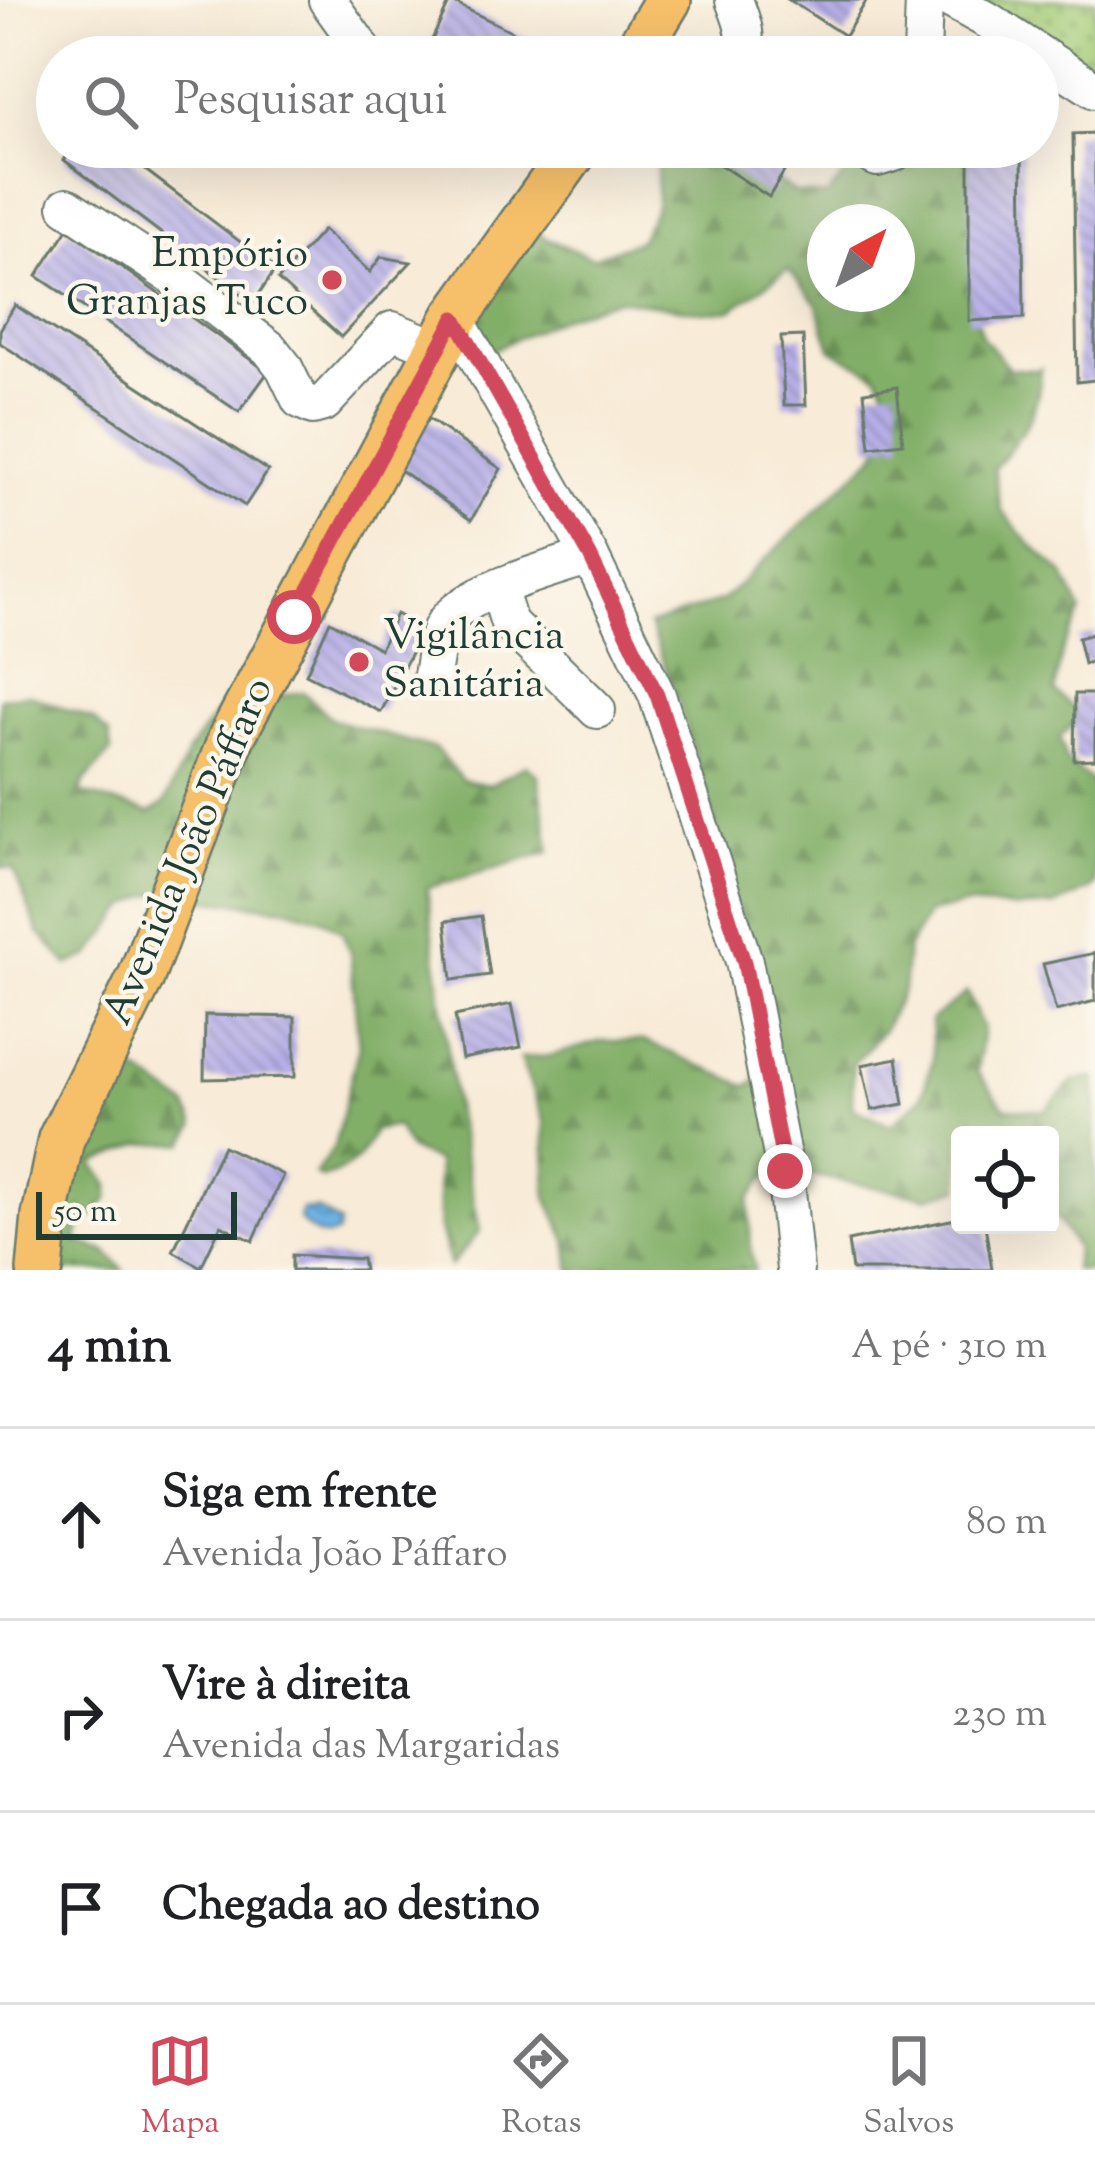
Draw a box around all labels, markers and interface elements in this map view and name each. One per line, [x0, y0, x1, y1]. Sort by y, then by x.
search box [36, 36, 1059, 168]
icon: search [78, 69, 144, 135]
text: Pesquisar aqui [174, 70, 447, 135]
north arrow [807, 204, 915, 312]
place label: Empório Granjas Tuco [66, 226, 308, 334]
marker: Empório Granjas Tuco [319, 267, 345, 293]
route start [267, 590, 321, 644]
place label: Vigilância Sanitária [383, 608, 564, 716]
marker: Vigilância Sanitária [346, 649, 372, 675]
street label: Avenida João Páffaro [90, 669, 290, 1035]
map controls [951, 1126, 1059, 1234]
button: locate [951, 1126, 1059, 1234]
route end [758, 1144, 812, 1198]
scale bar [36, 1186, 237, 1239]
text: 50 m [54, 1189, 117, 1237]
text: 4 min [48, 1312, 171, 1385]
text: A pé · 310 m [851, 1320, 1047, 1376]
text: Siga em frente [162, 1463, 437, 1528]
icon: ahead [48, 1491, 114, 1557]
text: 80 m [966, 1496, 1047, 1552]
text: Avenida João Páffaro [162, 1528, 507, 1584]
text: Vire à direita [162, 1655, 411, 1720]
icon: right [48, 1683, 114, 1749]
text: 230 m [952, 1688, 1047, 1744]
text: Avenida das Margaridas [162, 1720, 560, 1776]
icon: arrive [48, 1875, 114, 1941]
text: Chegada ao destino [162, 1875, 540, 1940]
tab: Mapa [141, 2028, 220, 2148]
tab: Rotas [501, 2028, 581, 2148]
tab: Salvos [863, 2028, 954, 2148]

